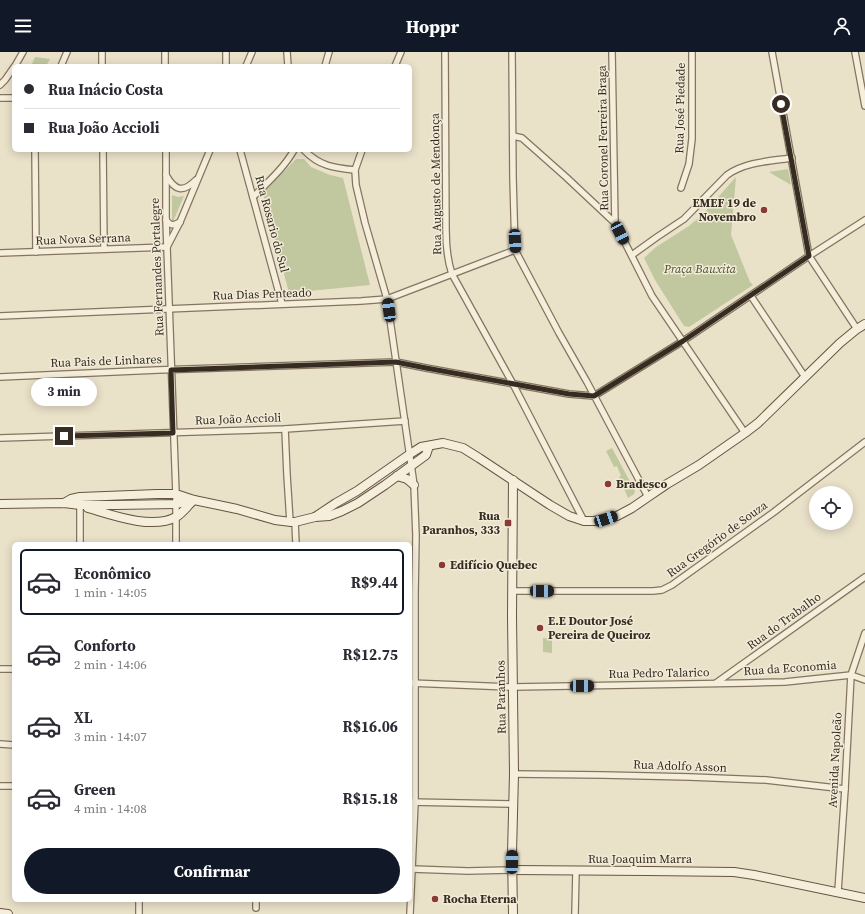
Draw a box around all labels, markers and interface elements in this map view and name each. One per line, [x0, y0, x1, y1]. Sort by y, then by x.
text: Hoppr [406, 14, 459, 39]
icon: menu [12, 15, 34, 37]
icon: person [831, 15, 853, 37]
street label: Rua José Piedade [671, 62, 689, 154]
street label: Rua Coronel Ferreira Braga [594, 64, 612, 211]
text: Rua Inácio Costa [48, 79, 163, 100]
route start [772, 95, 790, 113]
street label: Rua Augusto de Mendonça [427, 112, 445, 255]
text: Rua João Accioli [48, 117, 160, 138]
street label: Rua Rosario do Sul [251, 174, 293, 275]
place label: EMEF 19 de Novembro [692, 195, 756, 225]
street label: Rua Fernandes Portalegre [147, 198, 167, 336]
marker: EMEF 19 de Novembro [759, 205, 769, 215]
car [609, 220, 631, 246]
street label: Rua Nova Serrana [35, 229, 132, 249]
car [508, 229, 522, 253]
park label: Praça Bauxita [663, 261, 737, 277]
street label: Rua Dias Penteado [212, 284, 312, 304]
car [381, 297, 397, 323]
street label: Rua Pais de Linhares [50, 351, 162, 371]
callout: 3 min [31, 378, 97, 406]
text: 3 min [47, 383, 81, 400]
street label: Rua João Accioli [194, 409, 282, 429]
route end [55, 427, 73, 445]
place label: Bradesco [616, 476, 667, 492]
marker: Bradesco [603, 479, 613, 489]
map controls [809, 486, 853, 530]
button: locate [809, 486, 853, 530]
street label: Rua Gregório de Souza [664, 497, 771, 581]
place label: Rua Paranhos, 333 [422, 508, 501, 538]
car [593, 510, 619, 528]
marker: Rua Paranhos, 333 [503, 518, 513, 528]
place label: Edifício Quebec [450, 557, 537, 573]
marker: Edifício Quebec [437, 560, 447, 570]
text: Econômico [74, 563, 151, 584]
icon: car [26, 564, 62, 600]
text: R$9.44 [351, 572, 398, 593]
text: 1 min · 14:05 [74, 584, 147, 601]
car [530, 585, 554, 597]
street label: Rua do Trabalho [744, 588, 825, 653]
place label: E.E Doutor José Pereira de Queiroz [548, 613, 651, 643]
marker: E.E Doutor José Pereira de Queiroz [535, 623, 545, 633]
text: Conforto [74, 635, 136, 656]
icon: car [26, 636, 62, 672]
text: R$12.75 [343, 644, 398, 665]
text: 2 min · 14:06 [74, 656, 147, 673]
street label: Rua da Economia [743, 657, 838, 679]
street label: Rua Paranhos [492, 660, 510, 734]
street label: Rua Pedro Talarico [608, 664, 710, 682]
car [570, 680, 594, 692]
text: XL [74, 707, 93, 728]
icon: car [26, 708, 62, 744]
street label: Avenida Napoleão [825, 711, 846, 808]
text: R$16.06 [343, 716, 398, 737]
text: 3 min · 14:07 [74, 728, 147, 745]
street label: Rua Adolfo Asson [633, 756, 727, 776]
text: Green [74, 779, 116, 800]
icon: car [26, 780, 62, 816]
text: R$15.18 [343, 788, 398, 809]
text: 4 min · 14:08 [74, 800, 147, 817]
button: Confirmar [24, 848, 400, 894]
car [506, 850, 518, 874]
street label: Rua Joaquim Marra [588, 851, 693, 867]
place label: Rocha Eterna [443, 891, 517, 907]
marker: Rocha Eterna [430, 894, 440, 904]

